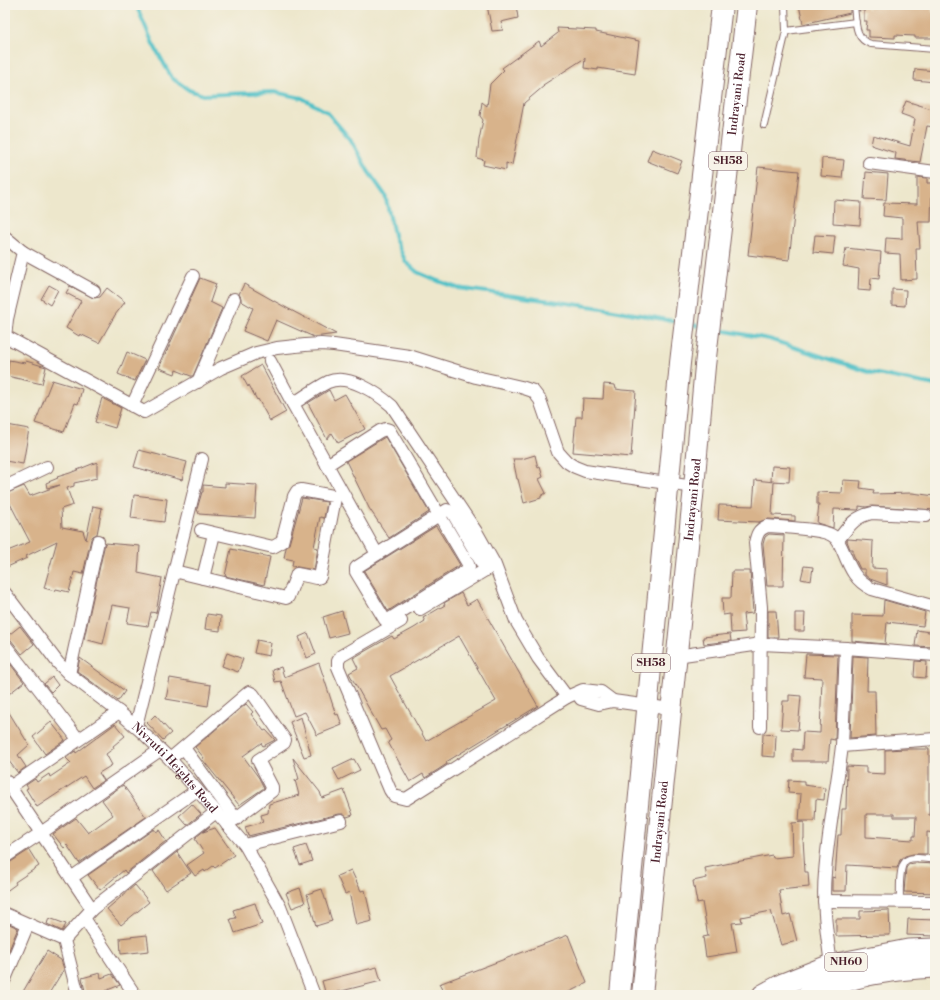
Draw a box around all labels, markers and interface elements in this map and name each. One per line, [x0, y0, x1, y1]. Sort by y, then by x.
street label: Indrayani Road [724, 52, 749, 136]
road number: SH58 [709, 152, 747, 170]
street label: Indrayani Road [681, 457, 704, 542]
road number: SH58 [632, 654, 670, 672]
street label: Nivrutti Heights Road [129, 719, 221, 816]
street label: Indrayani Road [648, 780, 671, 864]
road number: NH60 [825, 953, 867, 971]

